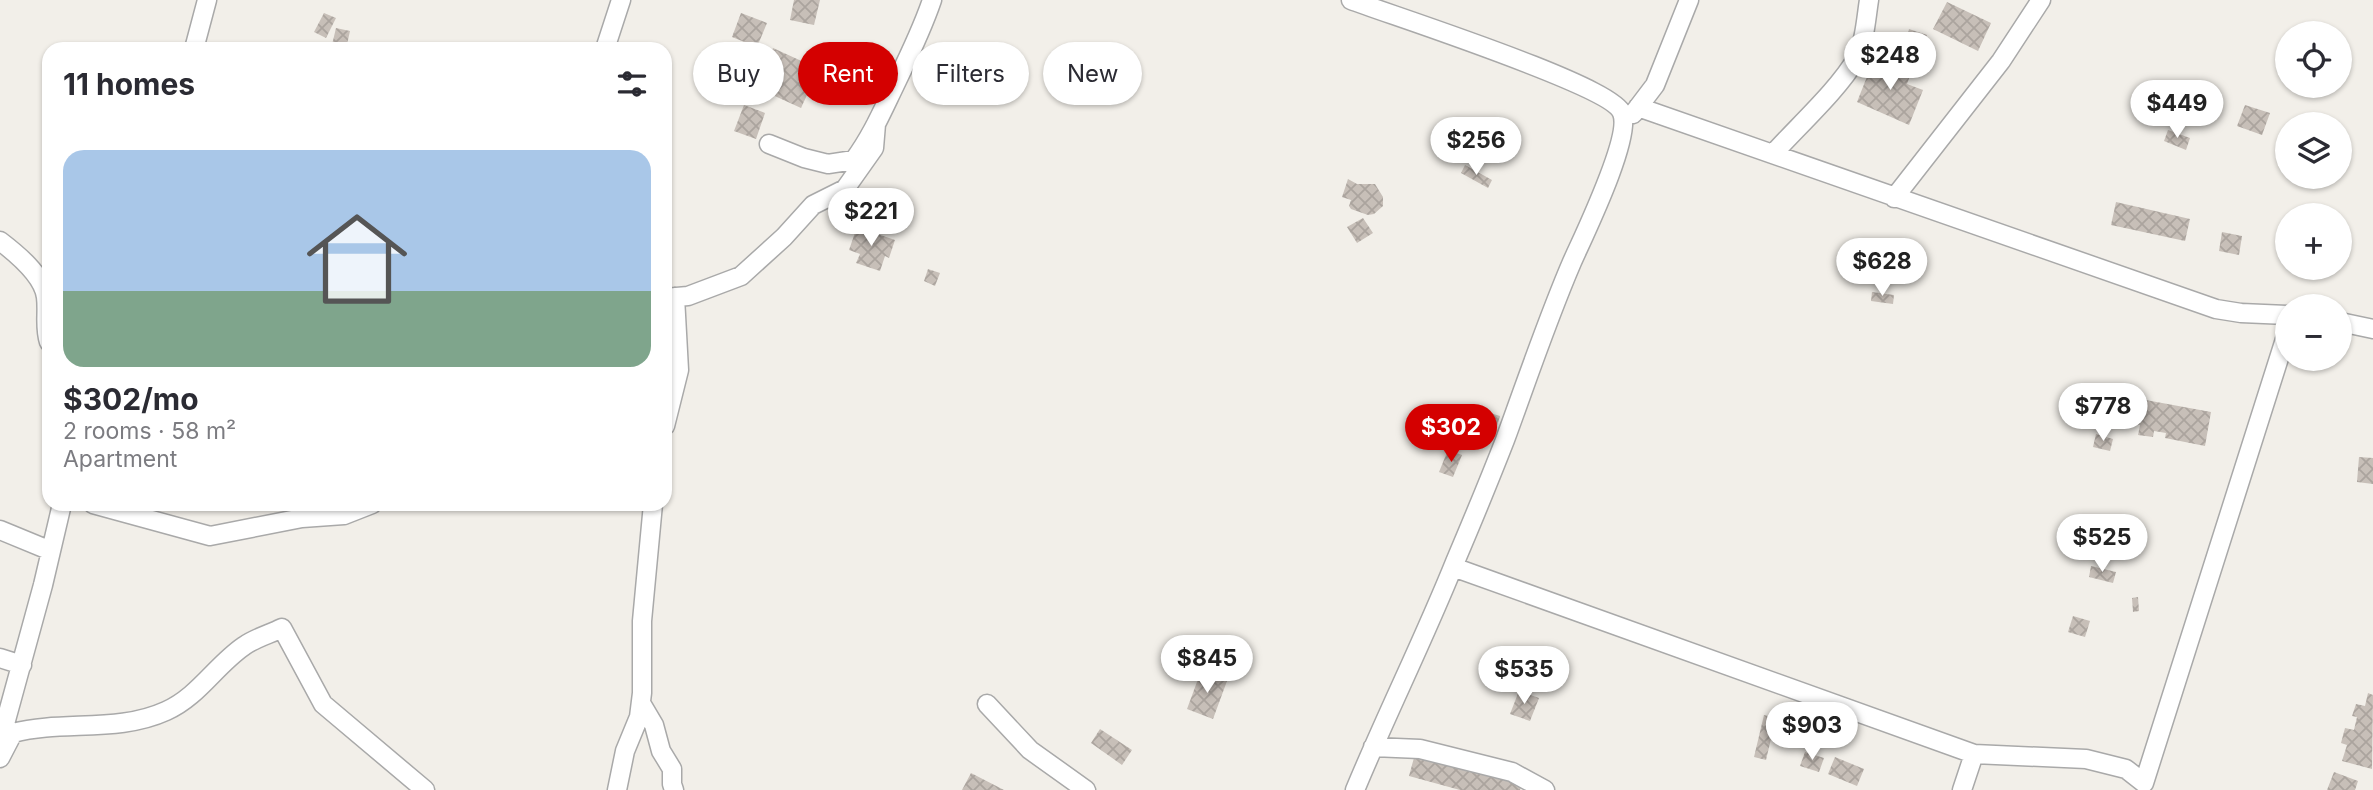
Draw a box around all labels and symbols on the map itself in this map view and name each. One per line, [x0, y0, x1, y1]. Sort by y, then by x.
pin: $248 [1849, 32, 1931, 92]
pin: $449 [2136, 80, 2218, 140]
pin: $256 [1435, 118, 1517, 177]
pin: $221 [830, 188, 912, 248]
pin: $628 [1841, 238, 1923, 298]
pin: $778 [2062, 384, 2144, 443]
pin: $302 [1410, 405, 1492, 464]
pin: $525 [2061, 514, 2143, 574]
pin: $845 [1166, 636, 1248, 695]
pin: $535 [1483, 646, 1565, 706]
pin: $903 [1771, 702, 1853, 762]

